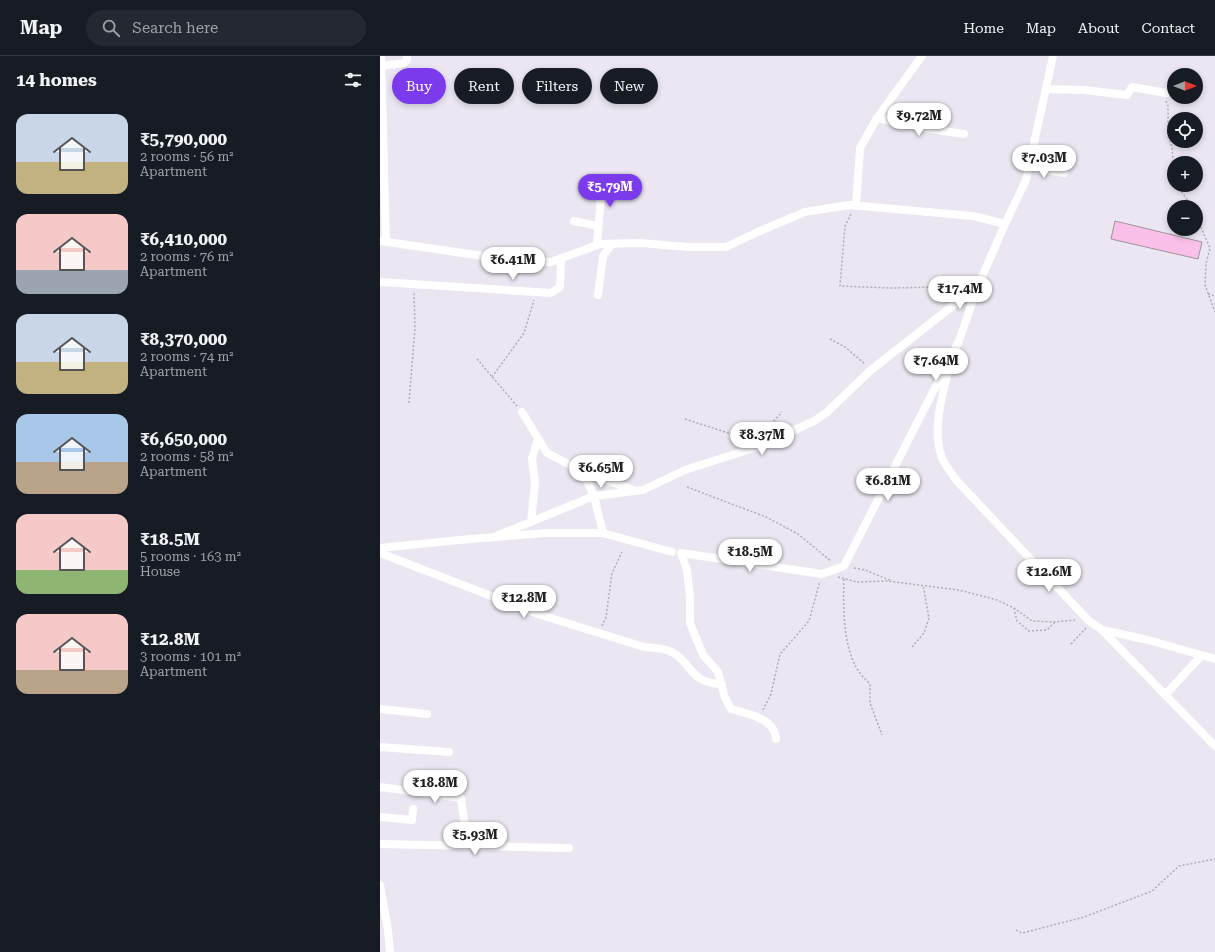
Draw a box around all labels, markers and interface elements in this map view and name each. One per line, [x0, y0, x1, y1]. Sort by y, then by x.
search box [86, 10, 366, 46]
text: Map [20, 16, 62, 39]
icon: search [100, 17, 122, 39]
text: Search here [132, 19, 218, 37]
text: Home [963, 20, 1004, 36]
text: Map [1026, 20, 1056, 36]
text: About [1078, 20, 1120, 36]
text: Contact [1142, 20, 1195, 36]
chip: Buy [392, 68, 446, 104]
chip: Rent [454, 68, 514, 104]
chip: Filters [522, 68, 592, 104]
chip: New [600, 68, 658, 104]
north arrow [1167, 68, 1203, 104]
map controls [1167, 68, 1203, 236]
icon: filters [342, 69, 364, 91]
text: 14 homes [16, 70, 97, 90]
pin: ₹9.72M [886, 103, 952, 137]
text: ₹9.72M [896, 108, 942, 123]
button: locate [1167, 112, 1203, 148]
text: ₹5,790,000 [140, 129, 227, 149]
icon: home [48, 130, 96, 178]
pin: ₹7.03M [1011, 145, 1077, 179]
text: 2 rooms · 56 m² [140, 149, 234, 164]
text: ₹7.03M [1021, 150, 1067, 165]
button: + [1167, 156, 1203, 192]
text: Apartment [140, 164, 207, 179]
pin: ₹5.79M [577, 174, 643, 208]
text: ₹5.79M [587, 179, 633, 194]
button: − [1167, 200, 1203, 236]
text: ₹6,410,000 [140, 229, 227, 249]
icon: home [48, 230, 96, 278]
pin: ₹6.41M [480, 247, 546, 281]
text: 2 rooms · 76 m² [140, 249, 234, 264]
text: ₹6.41M [490, 252, 536, 267]
text: Apartment [140, 264, 207, 279]
pin: ₹17.4M [927, 276, 993, 310]
text: ₹17.4M [937, 281, 983, 296]
text: ₹8,370,000 [140, 329, 227, 349]
icon: home [48, 330, 96, 378]
pin: ₹7.64M [903, 348, 969, 382]
text: 2 rooms · 74 m² [140, 349, 234, 364]
text: ₹7.64M [913, 353, 959, 368]
text: Apartment [140, 364, 207, 379]
pin: ₹8.37M [729, 422, 795, 456]
text: ₹8.37M [739, 427, 785, 442]
text: ₹6,650,000 [140, 429, 227, 449]
icon: home [48, 430, 96, 478]
text: 2 rooms · 58 m² [140, 449, 234, 464]
pin: ₹6.65M [568, 455, 634, 489]
text: ₹6.65M [578, 460, 624, 475]
text: Apartment [140, 464, 207, 479]
pin: ₹6.81M [855, 468, 921, 502]
text: ₹6.81M [865, 473, 911, 488]
text: ₹18.5M [140, 529, 200, 549]
icon: home [48, 530, 96, 578]
pin: ₹18.5M [717, 539, 783, 573]
text: ₹18.5M [727, 544, 773, 559]
text: 5 rooms · 163 m² [140, 549, 241, 564]
pin: ₹12.6M [1016, 559, 1082, 593]
text: House [140, 564, 180, 579]
text: ₹12.6M [1026, 564, 1072, 579]
pin: ₹12.8M [491, 585, 557, 619]
text: ₹12.8M [501, 590, 547, 605]
text: ₹12.8M [140, 629, 200, 649]
icon: home [48, 630, 96, 678]
text: 3 rooms · 101 m² [140, 649, 241, 664]
text: Apartment [140, 664, 207, 679]
pin: ₹18.8M [402, 770, 468, 804]
text: ₹18.8M [412, 775, 458, 790]
pin: ₹5.93M [442, 822, 508, 856]
text: ₹5.93M [452, 827, 498, 842]

